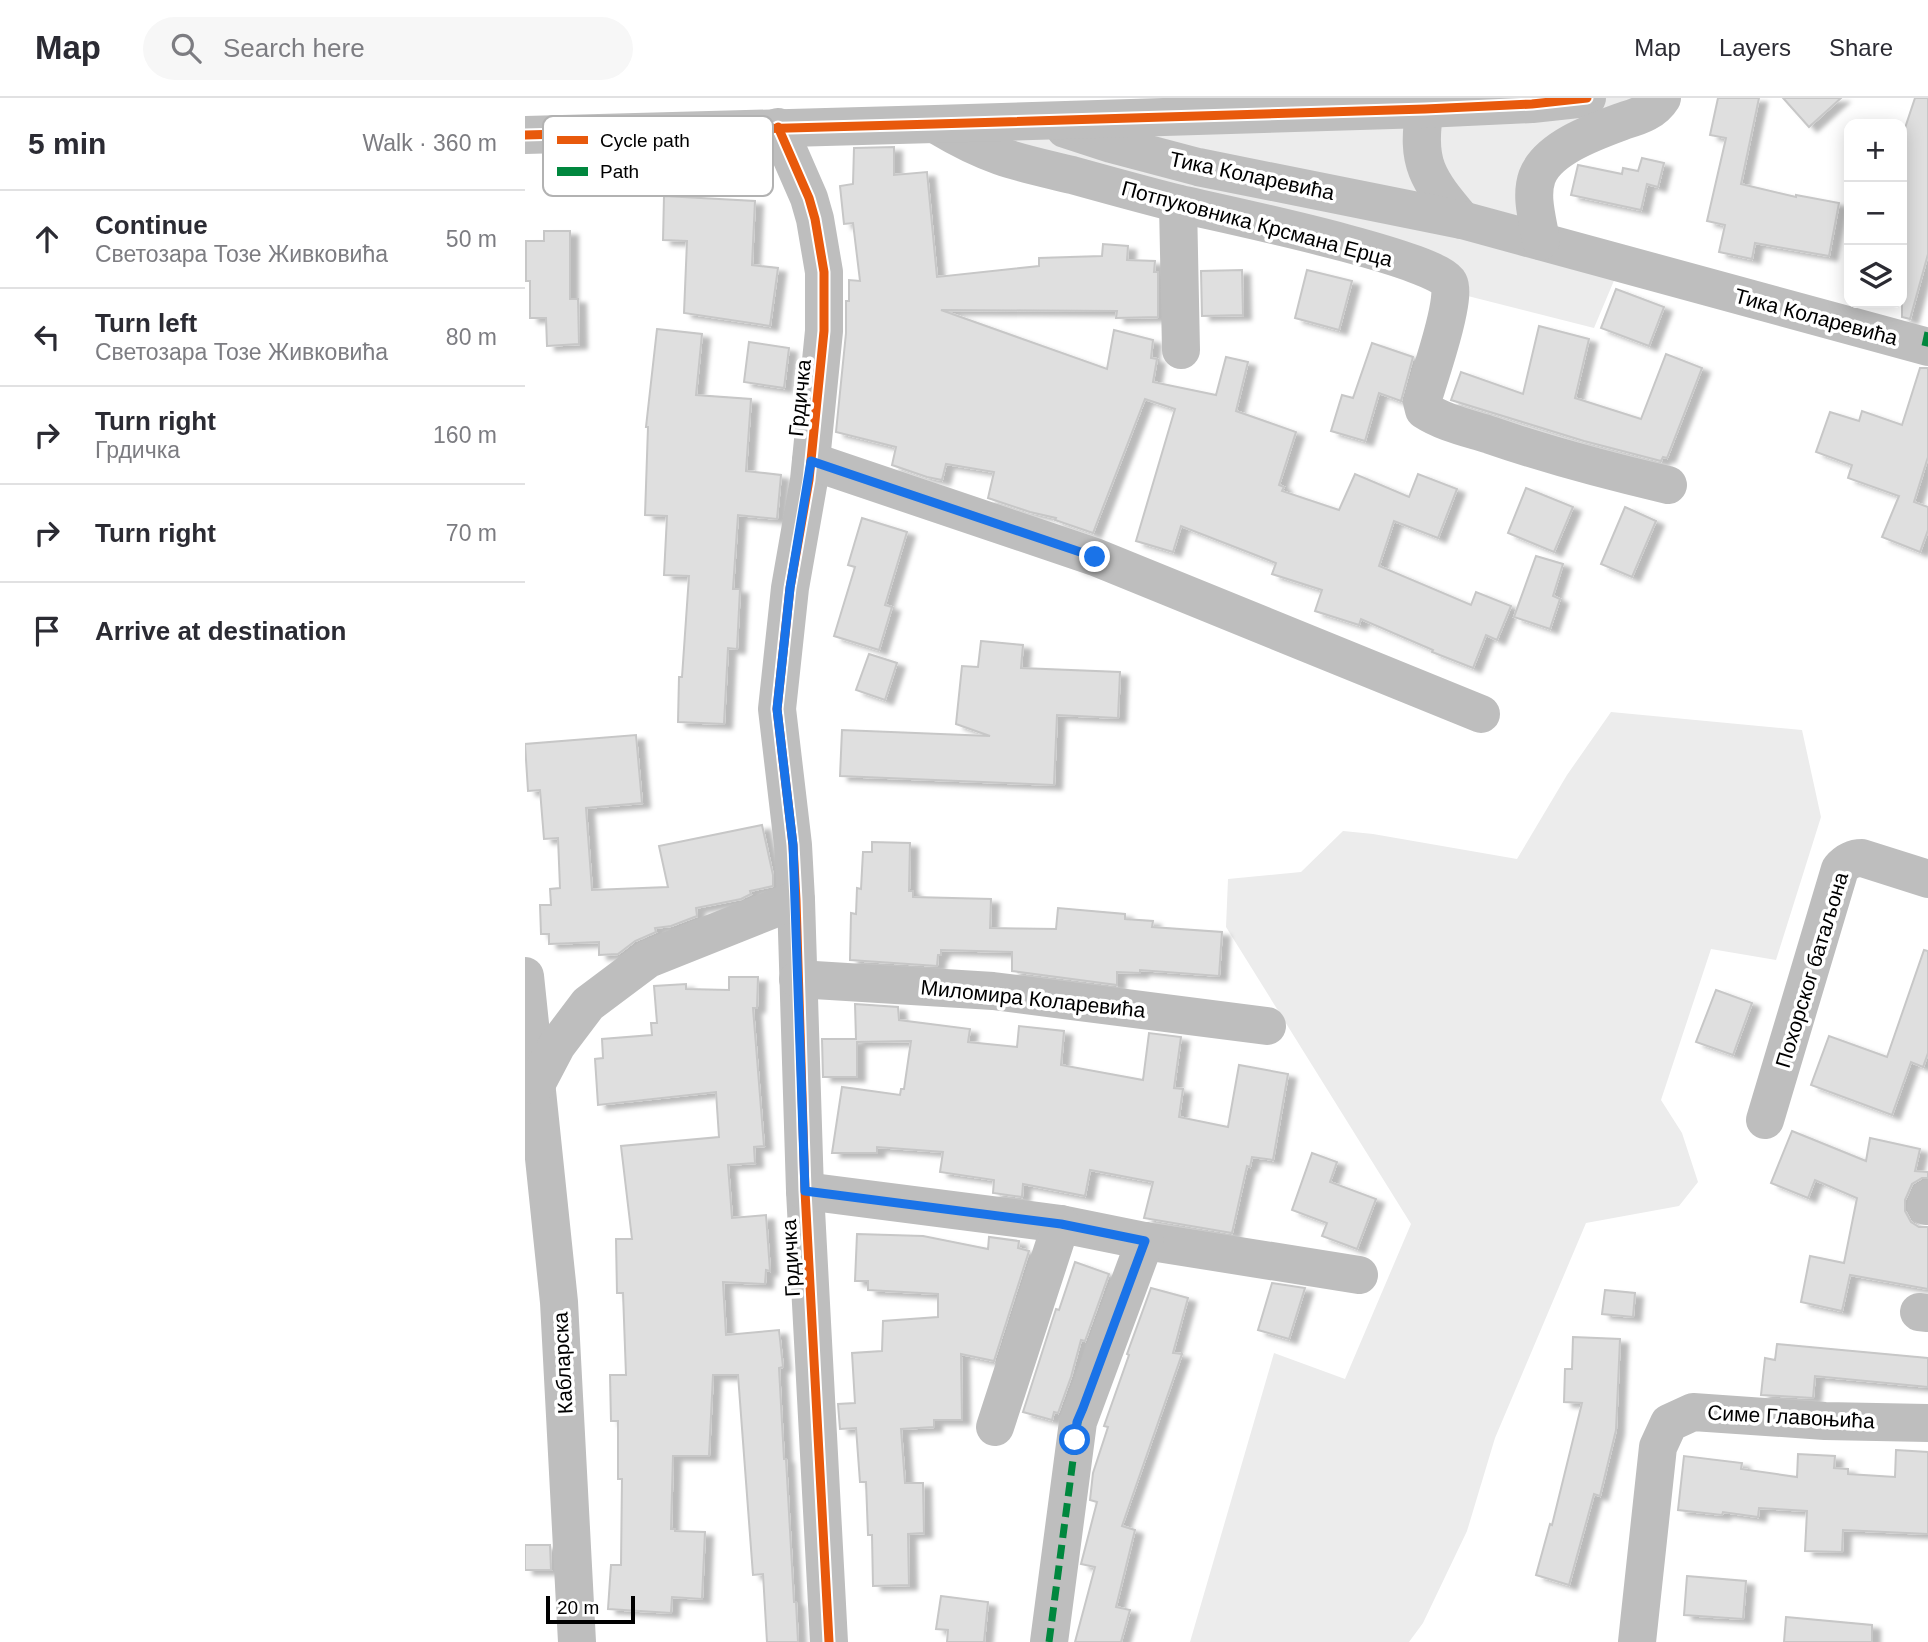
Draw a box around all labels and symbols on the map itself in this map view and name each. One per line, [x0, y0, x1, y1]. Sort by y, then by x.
legend [543, 116, 773, 196]
text: Cycle path [600, 130, 690, 151]
street label: Тика Коларевића [1168, 147, 1337, 204]
text: Path [600, 161, 639, 182]
street label: Потпуковника Крсмана Ерца [1119, 176, 1395, 271]
street label: Тика Коларевића [1732, 284, 1900, 349]
street label: Грдичка [784, 358, 815, 438]
route end [1079, 541, 1110, 572]
street label: Похорског батаљона [1771, 869, 1852, 1070]
street label: Миломира Коларевића [920, 975, 1147, 1022]
street label: Грдичка [777, 1218, 804, 1297]
street label: Кабларска [548, 1311, 577, 1415]
street label: Симе Главоњића [1707, 1401, 1876, 1432]
route start [1059, 1424, 1090, 1455]
scale bar [546, 1593, 635, 1625]

